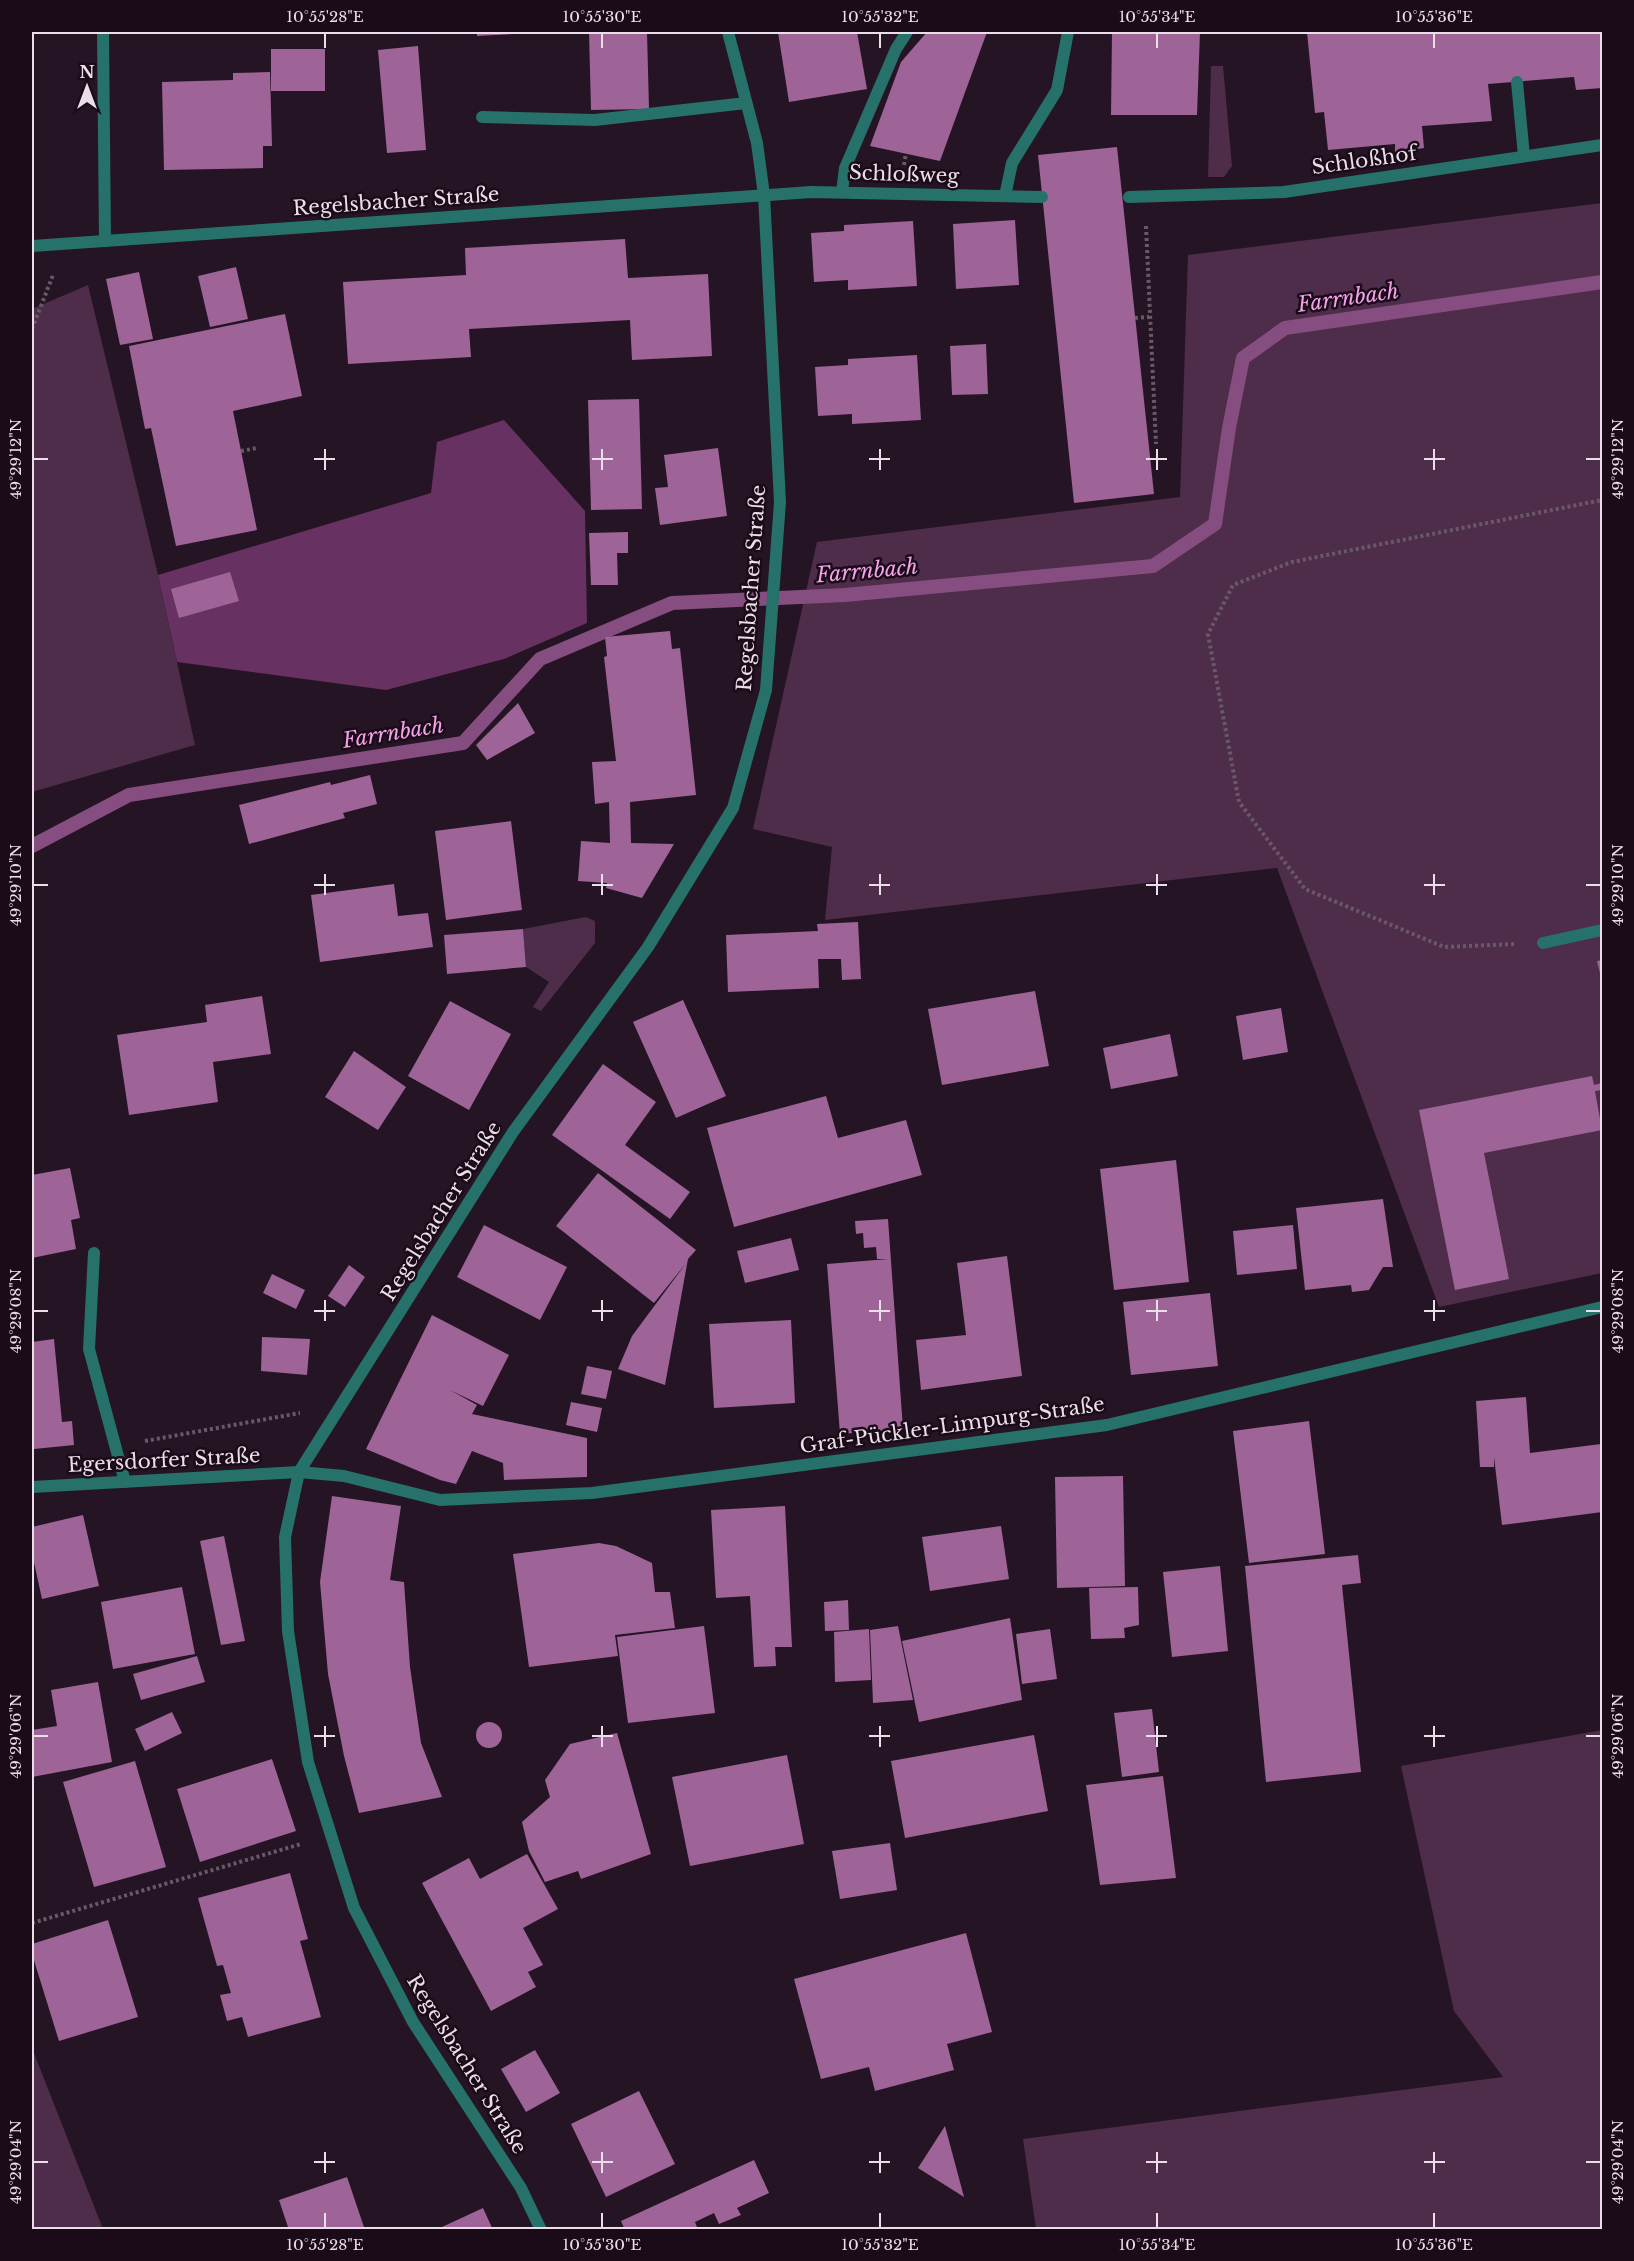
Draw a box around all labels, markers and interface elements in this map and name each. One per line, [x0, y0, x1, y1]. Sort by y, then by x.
text: 10°55'28"E [286, 7, 364, 26]
text: 10°55'30"E [563, 7, 642, 26]
text: 10°55'32"E [841, 7, 919, 26]
text: 10°55'34"E [1119, 7, 1195, 26]
text: 10°55'36"E [1395, 7, 1473, 26]
north arrow [57, 57, 117, 117]
text: N [79, 62, 95, 82]
street label: Schloßhof [1310, 140, 1421, 179]
street label: Schloßweg [848, 160, 961, 188]
street label: Regelsbacher Straße [292, 182, 500, 220]
water label: Farrnbach [1295, 278, 1400, 318]
text: 49°29'12"N [6, 419, 25, 499]
text: 49°29'12"N [1608, 419, 1627, 499]
street label: Regelsbacher Straße [732, 484, 770, 692]
water label: Farrnbach [814, 554, 919, 588]
water label: Farrnbach [340, 712, 445, 754]
text: 49°29'10"N [6, 844, 25, 926]
text: 49°29'10"N [1608, 844, 1627, 926]
street label: Regelsbacher Straße [376, 1117, 506, 1305]
text: 49°29'08"N [6, 1269, 25, 1353]
text: 49°29'08"N [1608, 1269, 1627, 1353]
street label: Graf-Pückler-Limpurg-Straße [798, 1392, 1106, 1458]
street label: Egersdorfer Straße [67, 1443, 261, 1477]
text: 49°29'06"N [6, 1693, 25, 1779]
text: 49°29'06"N [1608, 1693, 1627, 1779]
street label: Regelsbacher Straße [402, 1970, 532, 2158]
text: 49°29'04"N [6, 2120, 25, 2204]
text: 49°29'04"N [1608, 2120, 1627, 2204]
text: 10°55'28"E [286, 2235, 364, 2254]
text: 10°55'30"E [563, 2235, 642, 2254]
text: 10°55'32"E [841, 2235, 919, 2254]
text: 10°55'34"E [1119, 2235, 1195, 2254]
text: 10°55'36"E [1395, 2235, 1473, 2254]

